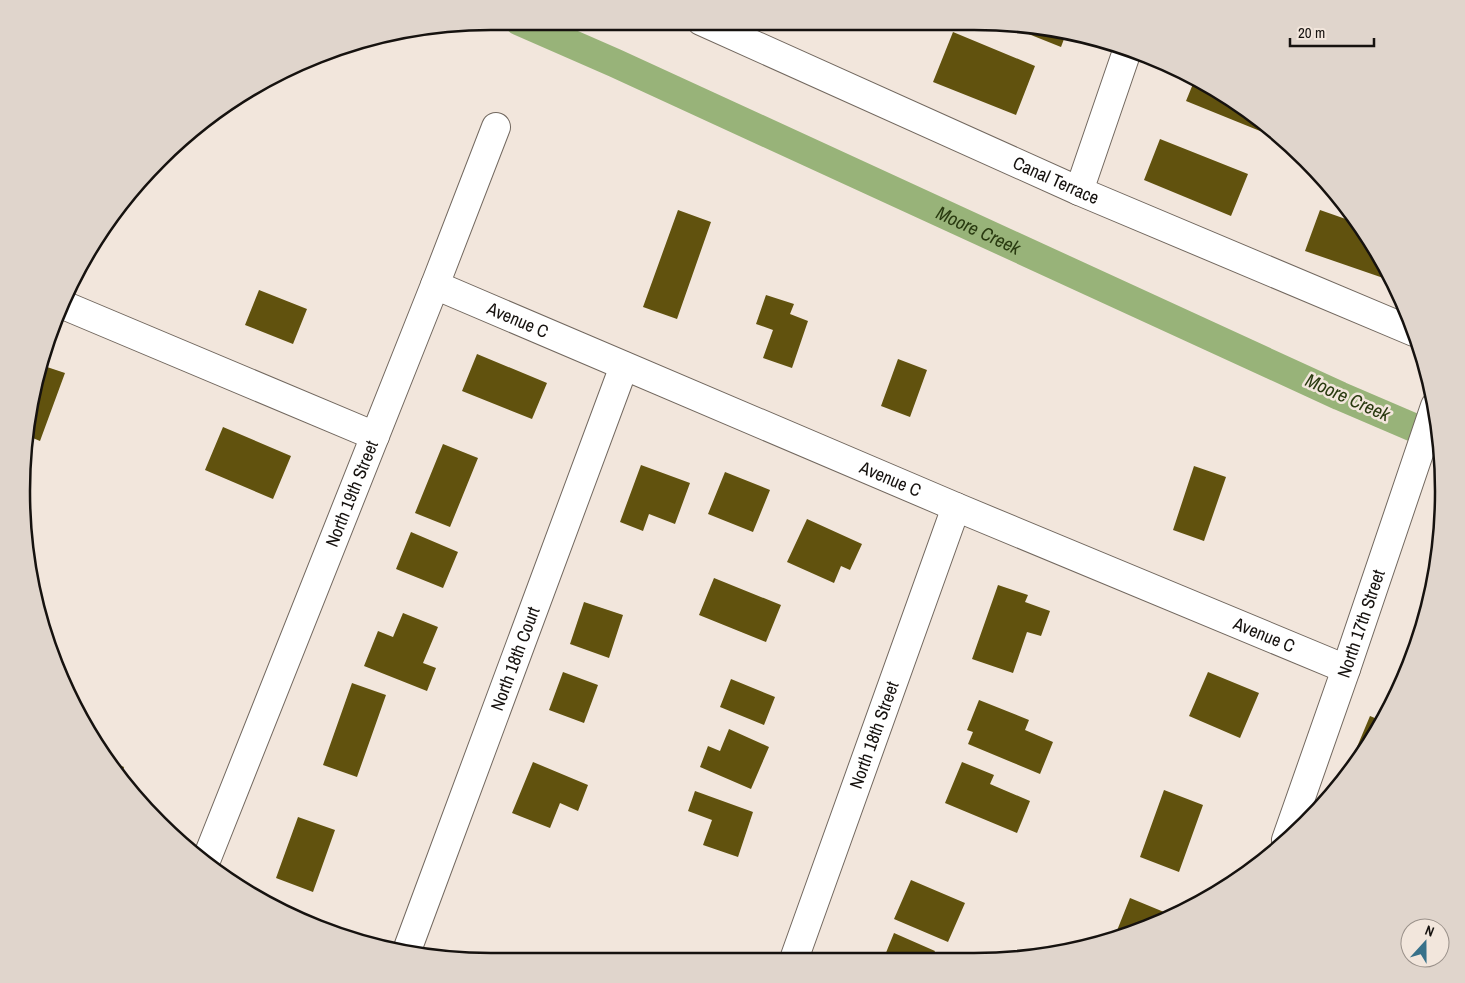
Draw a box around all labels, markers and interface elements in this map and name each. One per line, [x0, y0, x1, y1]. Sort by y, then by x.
scale bar [1290, 15, 1374, 47]
text: 20 m [1298, 22, 1325, 43]
street label: Canal Terrace [1009, 150, 1103, 210]
water label: Moore Creek [932, 199, 1026, 261]
street label: Avenue C [482, 295, 553, 344]
water label: Moore Creek [1302, 367, 1396, 428]
street label: North 19th Street [319, 437, 384, 550]
street label: Avenue C [855, 454, 925, 503]
street label: North 17th Street [1331, 566, 1391, 681]
street label: North 18th Court [484, 603, 546, 714]
street label: Avenue C [1229, 610, 1299, 658]
street label: North 18th Street [843, 678, 905, 792]
north arrow [1400, 918, 1450, 968]
text: N [1423, 921, 1437, 941]

